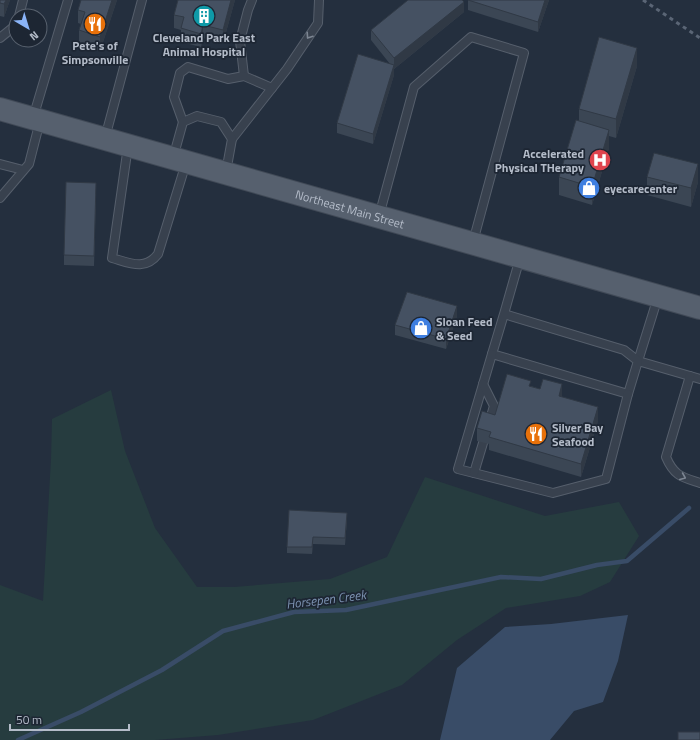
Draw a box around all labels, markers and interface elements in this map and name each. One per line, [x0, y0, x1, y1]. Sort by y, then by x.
building icon: Cleveland Park East Animal Hospital [191, 3, 217, 29]
north arrow [8, 8, 48, 48]
restaurant icon: Pete's of Simpsonville [82, 11, 108, 37]
text: N [26, 27, 42, 45]
place label: Cleveland Park East Animal Hospital [153, 28, 256, 61]
one-way arrow [306, 32, 314, 39]
place label: Pete's of Simpsonville [62, 36, 128, 69]
place label: Accelerated Physical THerapy [495, 144, 584, 177]
hospital icon: Accelerated Physical THerapy [587, 147, 613, 173]
shop icon: eyecarecenter [576, 175, 602, 201]
place label: eyecarecenter [604, 179, 678, 198]
street label: Northeast Main Street [293, 184, 408, 233]
place label: Sloan Feed & Seed [436, 312, 493, 345]
shop icon: Sloan Feed & Seed [408, 315, 434, 341]
place label: Silver Bay Seafood [552, 418, 603, 451]
restaurant icon: Silver Bay Seafood [523, 421, 549, 447]
one-way arrow [678, 472, 686, 480]
water label: Horsepen Creek [285, 584, 369, 614]
scale bar [10, 706, 129, 732]
text: 50 m [16, 710, 42, 729]

